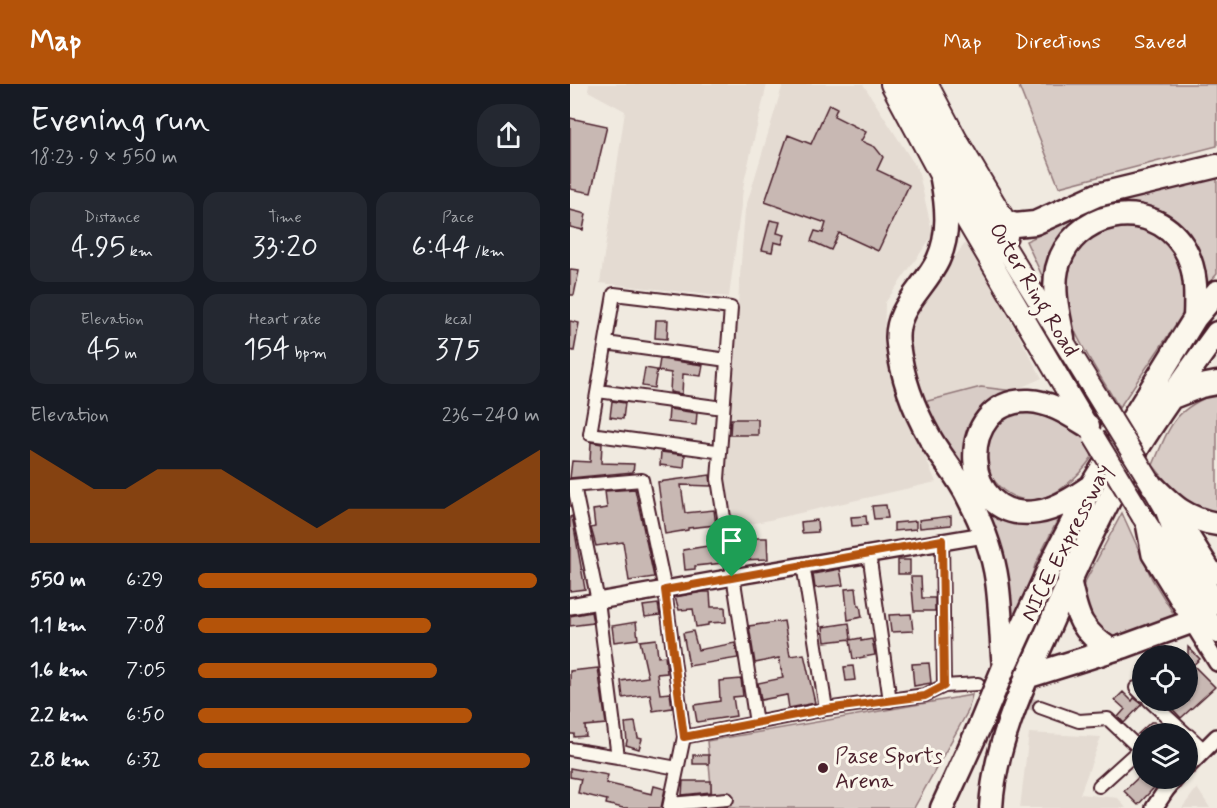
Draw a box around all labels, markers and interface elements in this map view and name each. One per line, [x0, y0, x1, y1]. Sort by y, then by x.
text: Map [30, 24, 81, 61]
text: Map [943, 28, 982, 56]
text: Directions [1015, 28, 1101, 56]
text: Saved [1134, 28, 1187, 56]
text: Evening run [30, 99, 210, 143]
button: share [477, 104, 540, 167]
text: 18:23 · 9 × 550 m [30, 144, 178, 171]
text: Distance [84, 207, 140, 228]
text: Time [268, 207, 302, 228]
text: Pace [442, 207, 474, 228]
street label: Outer Ring Road [980, 218, 1084, 364]
text: 4.95 [71, 228, 125, 267]
text: 33:20 [252, 228, 318, 267]
text: 6:44 [411, 228, 470, 267]
text: km [125, 241, 153, 262]
text: /km [470, 241, 505, 262]
text: Elevation [81, 309, 144, 330]
text: Heart rate [249, 309, 321, 330]
text: kcal [445, 309, 471, 330]
text: 45 [87, 330, 120, 369]
text: 154 [243, 330, 290, 369]
text: 375 [435, 330, 481, 369]
text: m [120, 343, 137, 364]
text: bpm [290, 343, 327, 364]
text: Elevation [30, 402, 109, 429]
text: 236–240 m [442, 402, 540, 429]
street label: NICE Expressway [1015, 459, 1119, 626]
pin [706, 515, 757, 577]
icon: arrive [715, 524, 748, 557]
text: 550 m [30, 567, 86, 594]
text: 6:29 [126, 567, 163, 594]
text: 1.1 km [30, 612, 87, 639]
text: 7:08 [126, 612, 166, 639]
map controls [1132, 645, 1198, 789]
button: locate [1132, 645, 1198, 711]
text: 1.6 km [30, 657, 88, 684]
text: 7:05 [126, 657, 165, 684]
text: 2.2 km [30, 702, 88, 729]
text: 6:50 [126, 702, 165, 729]
button: layers [1132, 723, 1198, 789]
place label: Pase Sports Arena [835, 743, 943, 796]
text: 2.8 km [30, 747, 90, 774]
text: 6:32 [126, 747, 161, 774]
marker: Pase Sports Arena [816, 761, 830, 775]

